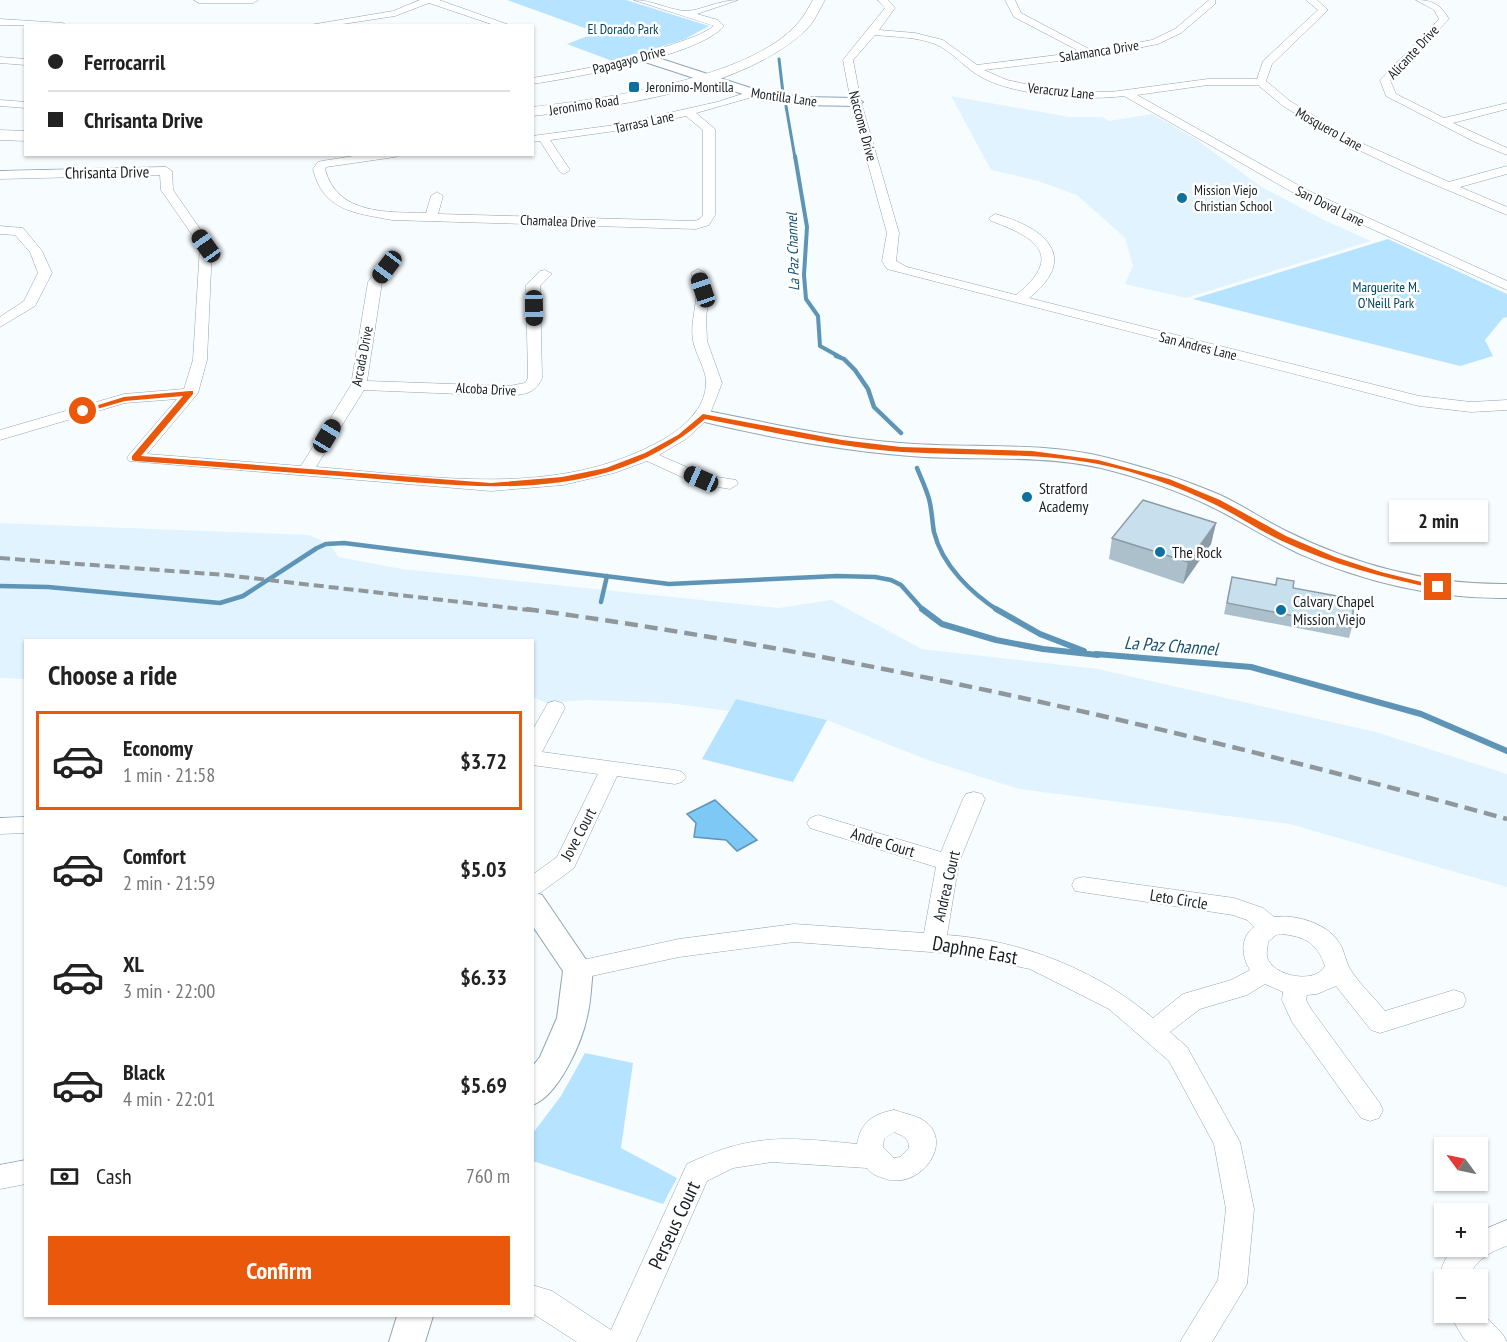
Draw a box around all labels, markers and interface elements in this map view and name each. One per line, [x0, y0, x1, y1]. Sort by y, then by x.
park label: El Dorado Park [588, 20, 659, 38]
street label: Alicante Drive [1383, 21, 1443, 83]
street label: Salamanca Drive [1058, 36, 1140, 66]
street label: Papagayo Drive [591, 42, 668, 78]
text: Ferrocarril [84, 48, 165, 76]
place label: Jeronimo-Montilla [645, 78, 734, 96]
street label: Veracruz Lane [1026, 78, 1095, 103]
marker: Jeronimo-Montilla [627, 80, 641, 94]
street label: Montilla Lane [750, 83, 818, 111]
street label: Naccome Drive [845, 89, 881, 163]
street label: Jeronimo Road [547, 91, 620, 120]
street label: Mosquero Lane [1292, 103, 1366, 155]
text: Chrisanta Drive [84, 106, 203, 134]
street label: Tarrasa Lane [613, 107, 676, 137]
street label: Chrisanta Drive [65, 161, 149, 183]
place label: Mission Viejo Christian School [1194, 181, 1273, 215]
street label: San Doval Lane [1293, 182, 1368, 230]
marker: Mission Viejo Christian School [1175, 191, 1189, 205]
street label: Chamalea Drive [520, 211, 596, 231]
water label: La Paz Channel [782, 211, 803, 291]
car [188, 226, 224, 266]
car [369, 247, 405, 287]
car [689, 270, 717, 310]
park label: Marguerite M. O'Neill Park [1352, 278, 1420, 312]
car [525, 290, 543, 326]
street label: Arcada Drive [347, 324, 377, 388]
street label: San Andres Lane [1157, 328, 1239, 364]
street label: Alcoba Drive [455, 378, 517, 400]
route start [69, 397, 96, 424]
car [310, 416, 344, 456]
car [681, 463, 721, 495]
place label: Stratford Academy [1039, 478, 1088, 516]
marker: Stratford Academy [1020, 490, 1034, 504]
callout: 2 min [1388, 500, 1488, 542]
text: 2 min [1418, 508, 1459, 534]
place label: The Rock [1172, 542, 1223, 562]
marker: The Rock [1153, 545, 1167, 559]
route end [1424, 573, 1451, 600]
place label: Calvary Chapel Mission Viejo [1293, 591, 1375, 629]
marker: Calvary Chapel Mission Viejo [1274, 603, 1288, 617]
water label: La Paz Channel [1123, 631, 1220, 660]
text: Choose a ride [48, 658, 177, 692]
icon: car [51, 734, 105, 788]
text: Economy [123, 734, 193, 762]
text: $3.72 [460, 747, 507, 775]
text: 1 min · 21:58 [123, 762, 215, 788]
street label: Jove Court [555, 804, 600, 865]
street label: Andre Court [849, 823, 918, 861]
icon: car [51, 842, 105, 896]
text: Comfort [123, 842, 186, 870]
street label: Andrea Court [928, 848, 964, 923]
text: $5.03 [460, 855, 507, 883]
text: 2 min · 21:59 [123, 870, 215, 896]
street label: Leto Circle [1149, 885, 1209, 913]
street label: Daphne East [930, 930, 1020, 970]
icon: car [51, 950, 105, 1004]
text: XL [123, 950, 144, 978]
text: $6.33 [460, 963, 507, 991]
text: 3 min · 22:00 [123, 978, 215, 1004]
icon: car [51, 1058, 105, 1112]
text: Black [123, 1058, 165, 1086]
text: $5.69 [460, 1071, 507, 1099]
text: 4 min · 22:01 [123, 1086, 215, 1112]
north arrow [1434, 1137, 1488, 1191]
map controls [1434, 1137, 1488, 1323]
icon: cash [48, 1160, 81, 1193]
text: Cash [96, 1162, 132, 1190]
text: 760 m [466, 1163, 510, 1189]
street label: Perseus Court [642, 1176, 706, 1273]
button: + [1434, 1203, 1488, 1257]
button: Confirm [48, 1236, 510, 1305]
button: − [1434, 1269, 1488, 1323]

